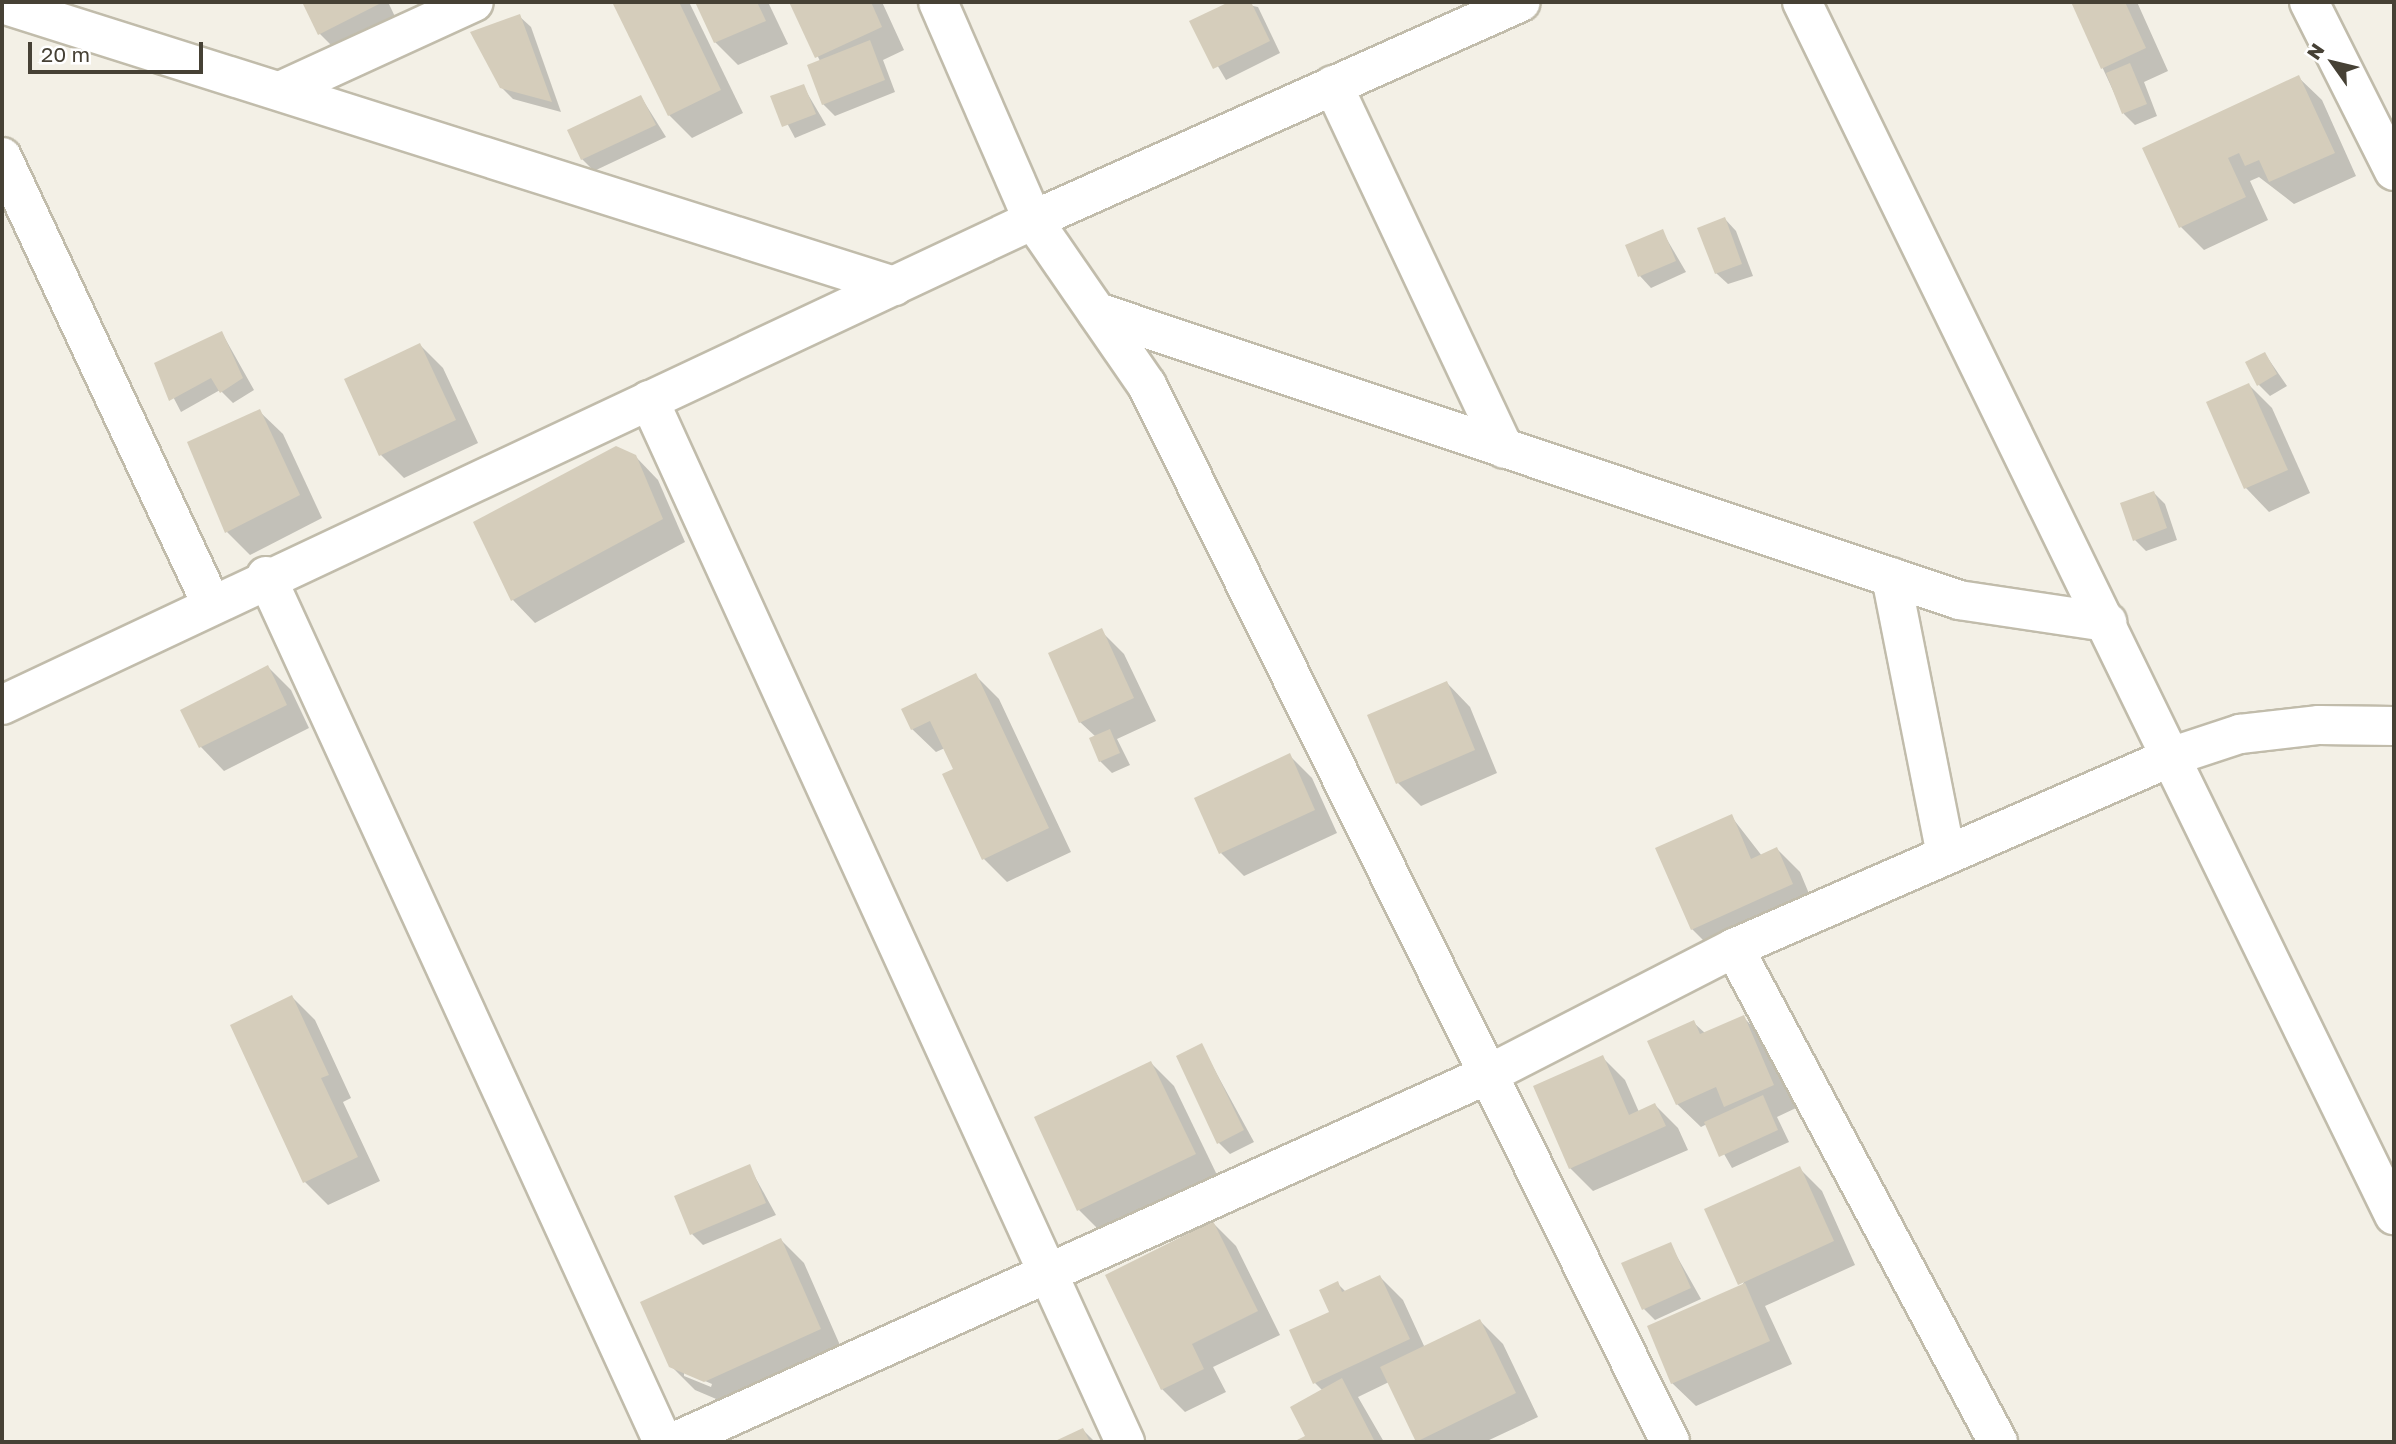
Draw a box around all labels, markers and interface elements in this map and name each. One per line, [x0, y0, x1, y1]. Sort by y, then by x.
scale bar [32, 28, 206, 72]
north arrow [2298, 28, 2368, 98]
text: N [2302, 39, 2329, 63]
text: 20 m [41, 41, 90, 67]

